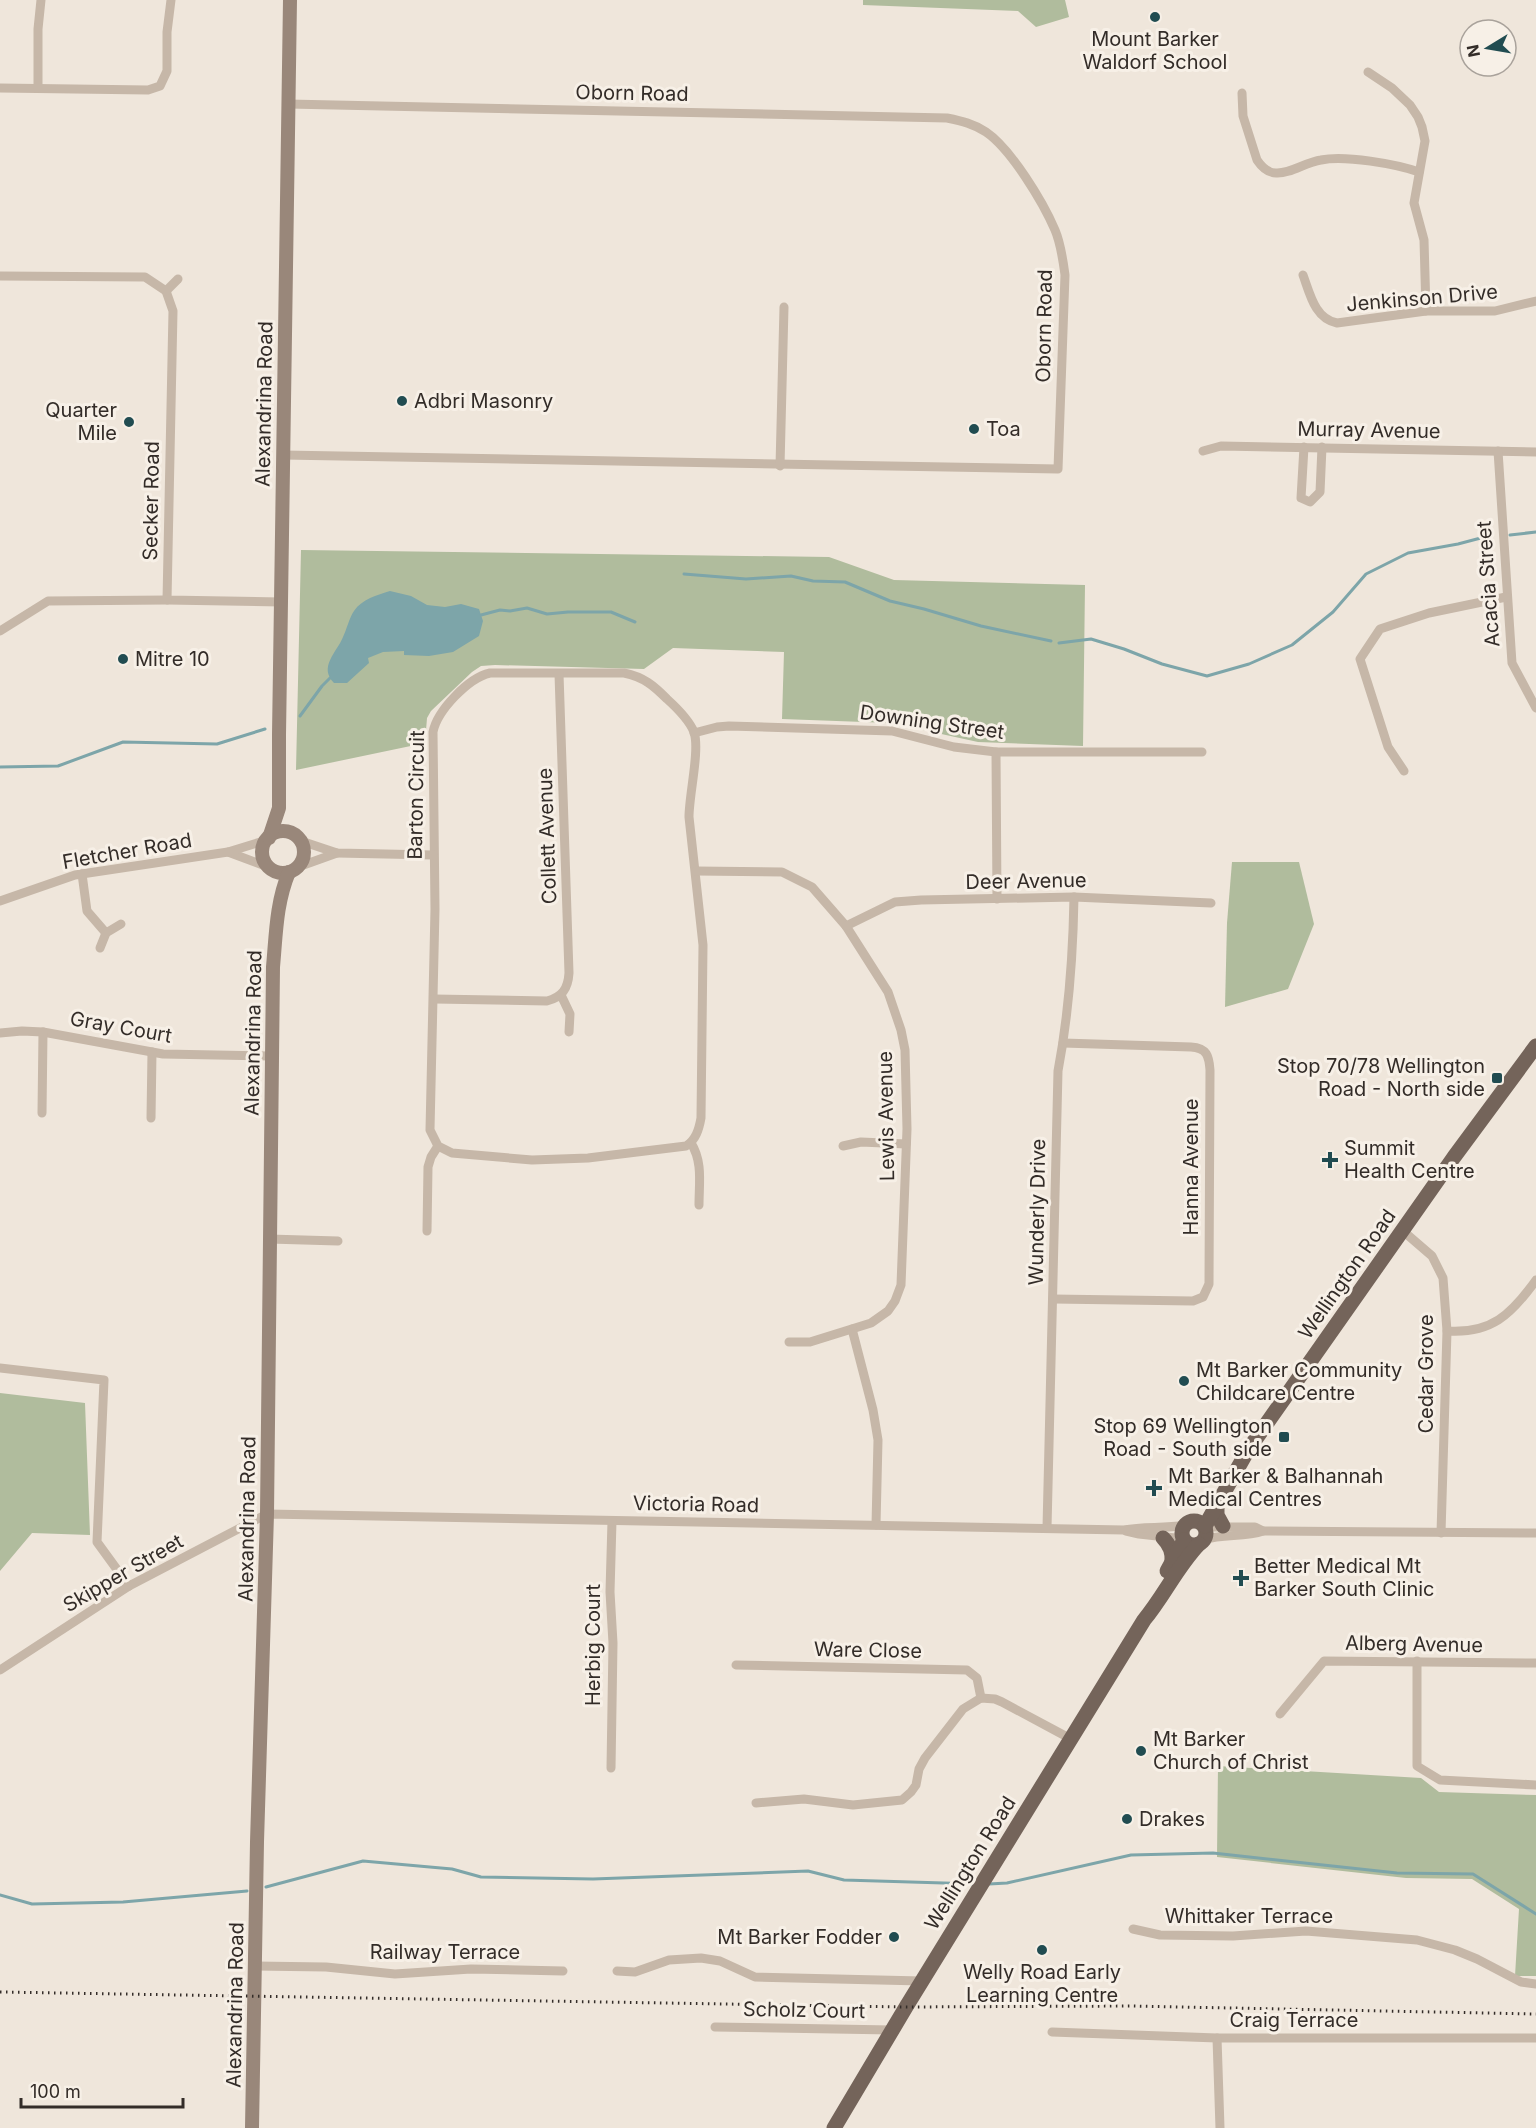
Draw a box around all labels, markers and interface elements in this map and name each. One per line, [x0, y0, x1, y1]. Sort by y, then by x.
marker: Mount Barker Waldorf School [1148, 10, 1162, 24]
north arrow [1458, 18, 1518, 78]
place label: Mount Barker Waldorf School [1083, 27, 1227, 74]
text: N [1462, 43, 1484, 59]
street label: Oborn Road [575, 80, 689, 106]
street label: Oborn Road [1031, 269, 1057, 383]
street label: Jenkinson Drive [1345, 279, 1499, 317]
street label: Alexandrina Road [251, 321, 277, 487]
place label: Adbri Masonry [414, 389, 553, 413]
marker: Adbri Masonry [395, 394, 409, 408]
place label: Quarter Mile [45, 398, 117, 445]
marker: Quarter Mile [122, 415, 136, 429]
place label: Toa [986, 417, 1021, 441]
street label: Murray Avenue [1297, 417, 1441, 443]
marker: Toa [967, 422, 981, 436]
street label: Secker Road [138, 441, 164, 561]
street label: Acacia Street [1472, 520, 1504, 648]
place label: Mitre 10 [135, 647, 210, 671]
marker: Mitre 10 [116, 652, 130, 666]
street label: Downing Street [858, 700, 1006, 744]
street label: Barton Circuit [403, 730, 429, 860]
street label: Collett Avenue [533, 767, 561, 905]
street label: Fletcher Road [60, 828, 194, 874]
street label: Deer Avenue [965, 868, 1087, 894]
street label: Alexandrina Road [240, 950, 266, 1116]
street label: Gray Court [68, 1006, 174, 1048]
street label: Lewis Avenue [873, 1051, 899, 1181]
place label: Stop 70/78 Wellington Road - North side [1277, 1054, 1485, 1101]
marker: Stop 70/78 Wellington Road - North side [1490, 1071, 1504, 1085]
street label: Hanna Avenue [1179, 1099, 1203, 1235]
place label: Summit Health Centre [1344, 1136, 1475, 1183]
street label: Wunderly Drive [1024, 1139, 1050, 1285]
marker: Summit Health Centre [1321, 1151, 1339, 1169]
street label: Wellington Road [1293, 1204, 1401, 1344]
street label: Cedar Grove [1414, 1314, 1438, 1434]
place label: Mt Barker Community Childcare Centre [1196, 1358, 1402, 1405]
marker: Mt Barker Community Childcare Centre [1177, 1374, 1191, 1388]
place label: Stop 69 Wellington Road - South side [1093, 1414, 1272, 1461]
marker: Stop 69 Wellington Road - South side [1277, 1430, 1291, 1444]
street label: Alexandrina Road [234, 1436, 260, 1602]
place label: Mt Barker & Balhannah Medical Centres [1168, 1464, 1383, 1511]
marker: Mt Barker & Balhannah Medical Centres [1145, 1479, 1163, 1497]
street label: Victoria Road [633, 1491, 759, 1517]
street label: Skipper Street [59, 1529, 188, 1617]
place label: Better Medical Mt Barker South Clinic [1254, 1554, 1435, 1601]
marker: Better Medical Mt Barker South Clinic [1232, 1569, 1250, 1587]
street label: Herbig Court [581, 1583, 605, 1706]
street label: Alberg Avenue [1345, 1631, 1483, 1657]
street label: Ware Close [814, 1637, 922, 1663]
place label: Mt Barker Church of Christ [1153, 1727, 1309, 1774]
marker: Mt Barker Church of Christ [1134, 1744, 1148, 1758]
street label: Wellington Road [919, 1792, 1021, 1934]
place label: Drakes [1139, 1807, 1205, 1831]
marker: Drakes [1120, 1812, 1134, 1826]
street label: Whittaker Terrace [1165, 1904, 1333, 1928]
street label: Alexandrina Road [222, 1922, 248, 2088]
place label: Mt Barker Fodder [717, 1925, 882, 1949]
marker: Mt Barker Fodder [887, 1930, 901, 1944]
street label: Railway Terrace [370, 1940, 520, 1964]
marker: Welly Road Early Learning Centre [1035, 1943, 1049, 1957]
place label: Welly Road Early Learning Centre [963, 1960, 1121, 2007]
street label: Scholz Court [743, 1997, 866, 2023]
street label: Craig Terrace [1230, 2008, 1358, 2032]
scale bar [21, 2071, 183, 2109]
text: 100 m [30, 2081, 81, 2102]

